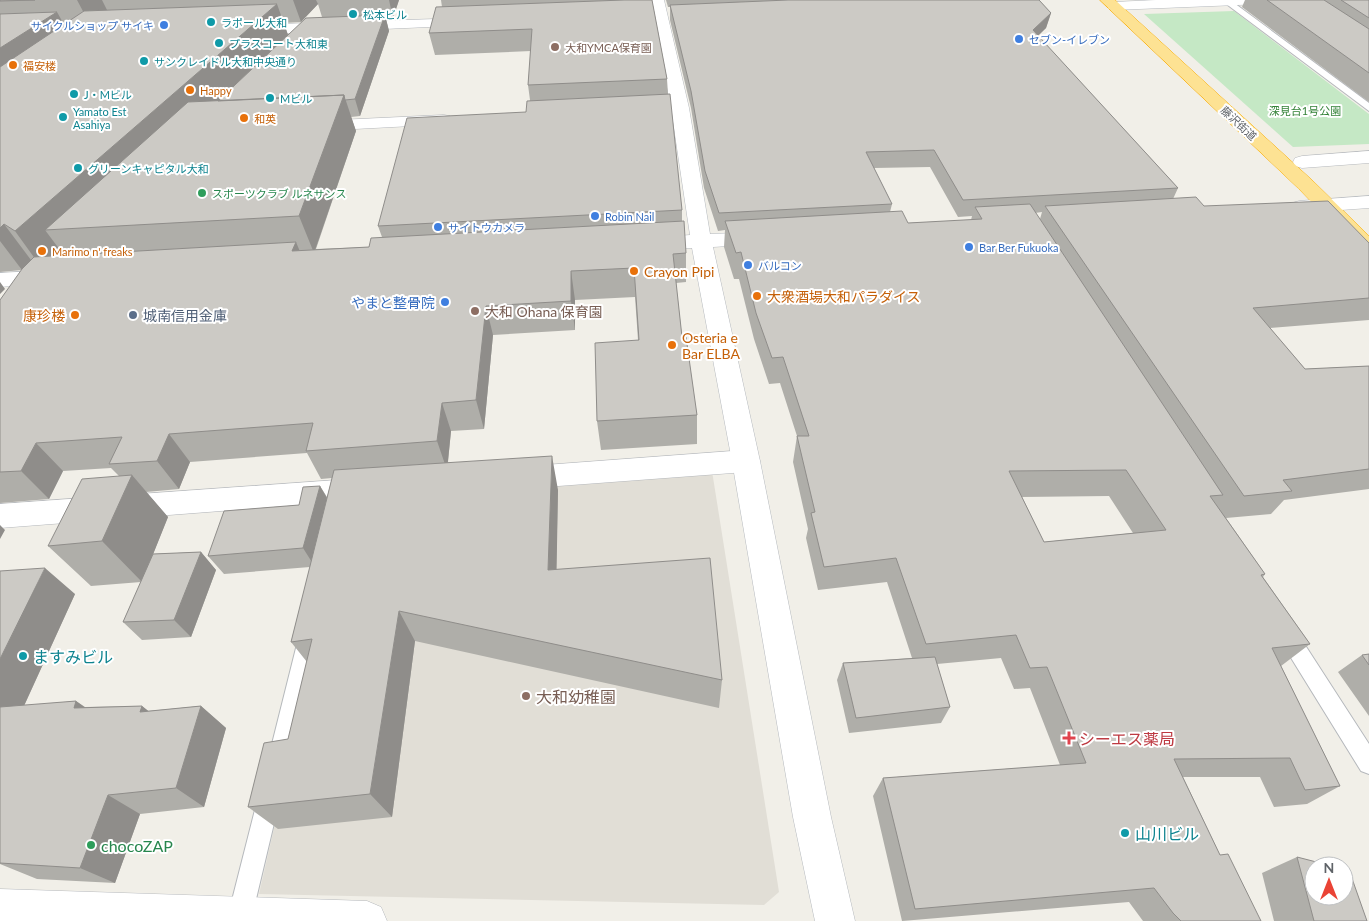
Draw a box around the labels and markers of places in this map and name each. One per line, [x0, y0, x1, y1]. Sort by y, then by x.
marker: 松本ビル [347, 8, 359, 20]
place label: 松本ビル [363, 8, 407, 21]
marker: ラポール大和 [205, 16, 217, 28]
place label: ラポール大和 [221, 16, 287, 29]
place label: サイクルショップ サイキ [31, 19, 154, 32]
marker: サイクルショップ サイキ [158, 19, 170, 31]
marker: セブン-イレブン [1013, 33, 1025, 45]
place label: セブン-イレブン [1029, 33, 1110, 46]
marker: プラスコート大和東 [213, 37, 225, 49]
place label: プラスコート大和東 [229, 37, 328, 50]
marker: 大和YMCA保育園 [549, 41, 561, 53]
place label: 大和YMCA保育園 [565, 41, 652, 54]
marker: サンクレイドル大和中央通り [138, 55, 150, 67]
place label: サンクレイドル大和中央通り [154, 55, 297, 68]
marker: 福安楼 [7, 59, 19, 71]
place label: 福安楼 [23, 59, 56, 72]
marker: Happy [184, 84, 196, 96]
place label: Happy [200, 84, 232, 97]
marker: J・Mビル [68, 88, 80, 100]
place label: J・Mビル [84, 88, 132, 101]
marker: Mビル [264, 92, 276, 104]
place label: Mビル [280, 92, 312, 105]
place label: Yamato Est Asahiya [73, 105, 127, 131]
marker: Yamato Est Asahiya [57, 111, 69, 123]
marker: 和英 [238, 112, 250, 124]
place label: 和英 [254, 112, 276, 125]
marker: グリーンキャピタル大和 [72, 162, 84, 174]
place label: グリーンキャピタル大和 [88, 162, 208, 175]
marker: スポーツクラブ ルネサンス [196, 187, 208, 199]
place label: スポーツクラブ ルネサンス [212, 187, 346, 200]
marker: Robin Nail [589, 210, 601, 222]
place label: Robin Nail [605, 210, 654, 223]
marker: サイトウカメラ [432, 221, 444, 233]
place label: サイトウカメラ [448, 221, 525, 234]
marker: Bar Ber Fukuoka [963, 241, 975, 253]
place label: Bar Ber Fukuoka [979, 241, 1058, 254]
marker: Marimo n' freaks [36, 245, 48, 257]
place label: Marimo n' freaks [52, 245, 133, 258]
marker: バルコン [742, 259, 754, 271]
place label: バルコン [758, 259, 802, 272]
place label: Crayon Pipi [644, 263, 714, 280]
marker: Crayon Pipi [628, 265, 640, 277]
place label: 大衆酒場大和パラダイス [767, 288, 921, 305]
marker: 大衆酒場大和パラダイス [751, 290, 763, 302]
place label: やまと整骨院 [351, 294, 435, 311]
marker: やまと整骨院 [439, 296, 451, 308]
place label: 大和 Ohana 保育園 [485, 303, 603, 320]
marker: 大和 Ohana 保育園 [469, 305, 481, 317]
place label: 康珍楼 [23, 307, 66, 324]
place label: 城南信用金庫 [143, 307, 227, 324]
marker: 康珍楼 [69, 309, 81, 321]
marker: 城南信用金庫 [127, 309, 139, 321]
place label: Osteria e Bar ELBA [682, 329, 740, 362]
marker: Osteria e Bar ELBA [666, 339, 678, 351]
place label: ますみビル [33, 647, 113, 666]
marker: ますみビル [17, 650, 29, 662]
place label: 大和幼稚園 [536, 687, 616, 706]
marker: 大和幼稚園 [520, 690, 532, 702]
place label: シーエス薬局 [1079, 729, 1175, 748]
marker: シーエス薬局 [1063, 732, 1075, 744]
place label: 山川ビル [1135, 824, 1199, 843]
marker: 山川ビル [1119, 827, 1131, 839]
place label: chocoZAP [101, 836, 173, 855]
marker: chocoZAP [85, 839, 97, 851]

